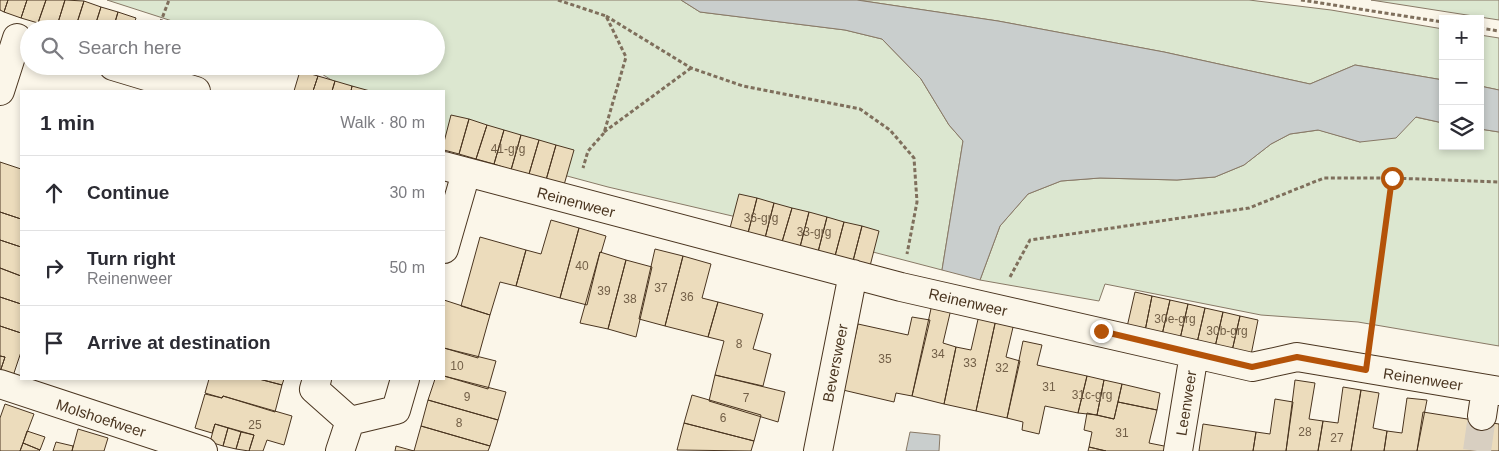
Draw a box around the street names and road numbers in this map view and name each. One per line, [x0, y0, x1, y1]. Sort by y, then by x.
street label: Reinenweer [535, 183, 617, 221]
street label: Reinenweer [927, 285, 1009, 319]
street label: Beversweer [819, 323, 851, 403]
street label: Reinenweer [1382, 364, 1464, 394]
street label: Leenweer [1172, 369, 1200, 437]
street label: Molshoefweer [54, 395, 148, 441]

